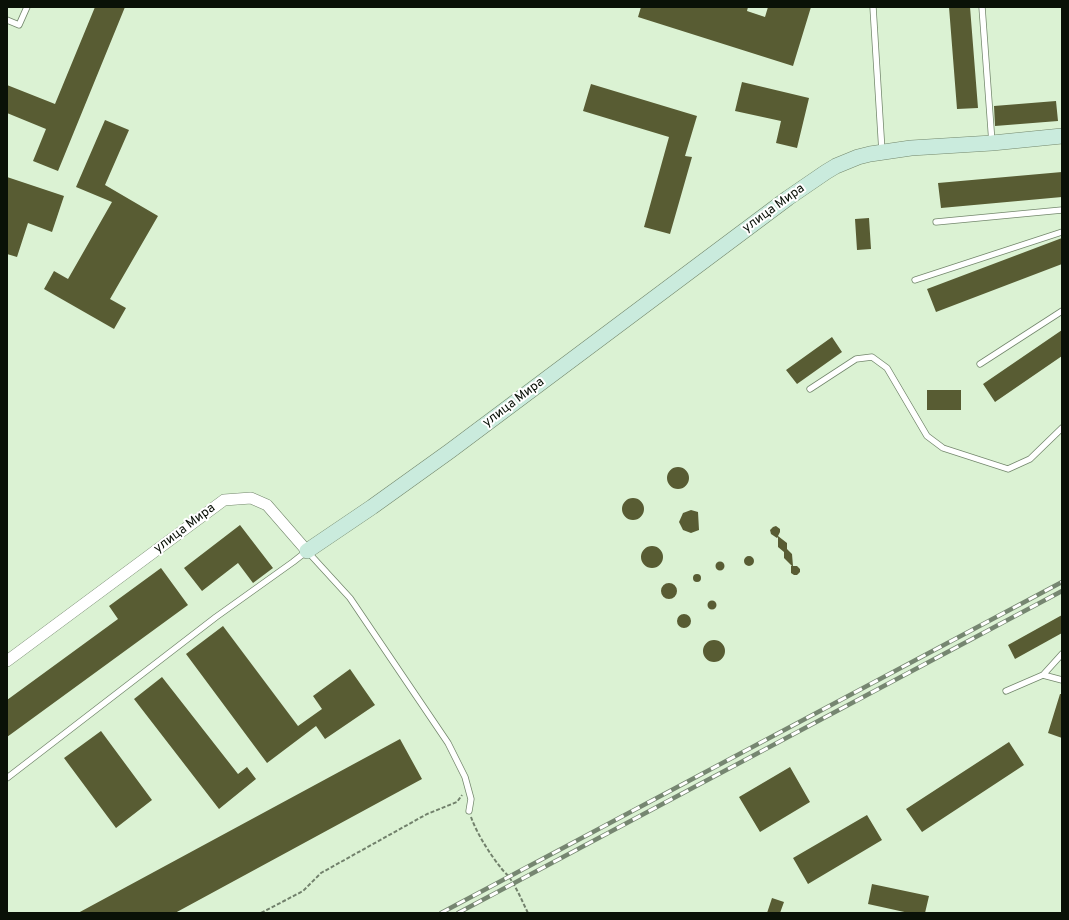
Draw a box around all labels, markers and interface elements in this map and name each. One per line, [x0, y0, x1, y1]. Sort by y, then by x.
street label: улица Мира [740, 181, 808, 237]
street label: улица Мира [480, 375, 548, 431]
street label: улица Мира [151, 501, 219, 557]

